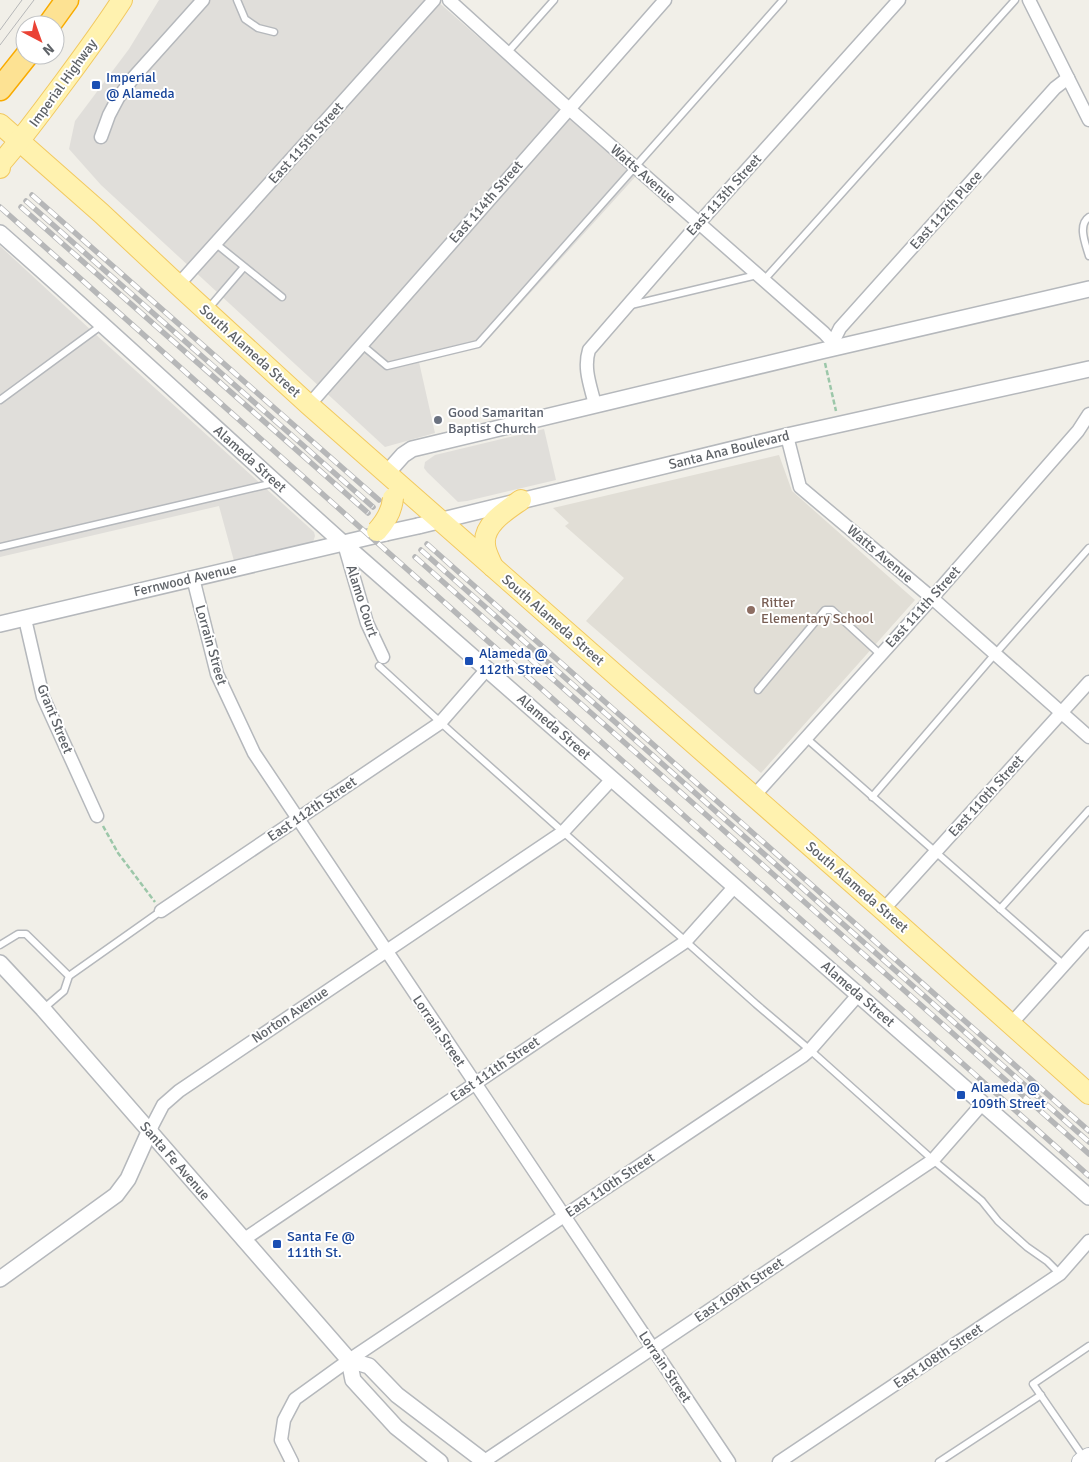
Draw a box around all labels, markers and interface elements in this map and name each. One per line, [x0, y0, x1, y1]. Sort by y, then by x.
north arrow [15, 15, 65, 65]
street label: Imperial Highway [25, 35, 101, 130]
text: N [39, 40, 57, 59]
place label: Imperial @ Alameda [106, 69, 175, 102]
marker: Imperial @ Alameda [90, 79, 102, 91]
street label: East 115th Street [265, 99, 347, 187]
street label: Watts Avenue [607, 141, 679, 207]
street label: East 113th Street [683, 151, 765, 239]
street label: East 114th Street [446, 157, 527, 247]
street label: East 112th Place [906, 167, 986, 253]
street label: South Alameda Street [196, 301, 304, 401]
place label: Good Samaritan Baptist Church [448, 404, 544, 437]
marker: Good Samaritan Baptist Church [432, 414, 444, 426]
street label: Alameda Street [210, 422, 290, 496]
street label: Santa Ana Boulevard [667, 427, 791, 473]
street label: Watts Avenue [843, 521, 917, 587]
street label: Fernwood Avenue [132, 560, 238, 600]
street label: Alamo Court [342, 563, 382, 639]
street label: East 111th Street [882, 563, 964, 651]
street label: South Alameda Street [498, 571, 608, 669]
place label: Ritter Elementary School [761, 594, 874, 627]
street label: Lorrain Street [191, 603, 231, 687]
marker: Ritter Elementary School [745, 604, 757, 616]
place label: Alameda @ 112th Street [479, 645, 554, 678]
marker: Alameda @ 112th Street [463, 655, 475, 667]
street label: Grant Street [33, 682, 77, 756]
street label: Alameda Street [514, 690, 594, 764]
street label: East 110th Street [945, 752, 1027, 840]
street label: East 112th Street [264, 773, 360, 845]
street label: South Alameda Street [802, 838, 912, 936]
street label: Alameda Street [818, 957, 898, 1031]
street label: Norton Avenue [248, 983, 332, 1047]
street label: Lorrain Street [409, 992, 469, 1070]
street label: East 111th Street [447, 1033, 543, 1105]
place label: Alameda @ 109th Street [971, 1079, 1046, 1112]
marker: Alameda @ 109th Street [955, 1089, 967, 1101]
street label: Santa Fe Avenue [136, 1118, 214, 1204]
street label: East 110th Street [562, 1149, 658, 1221]
place label: Santa Fe @ 111th St. [287, 1228, 355, 1261]
marker: Santa Fe @ 111th St. [271, 1238, 283, 1250]
street label: East 109th Street [691, 1254, 787, 1326]
street label: East 108th Street [890, 1320, 986, 1392]
street label: Lorrain Street [635, 1328, 695, 1406]

